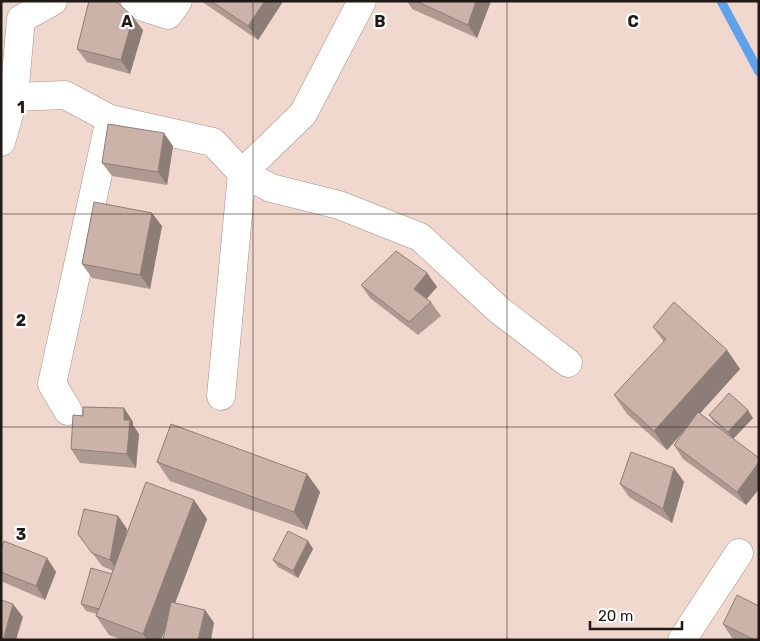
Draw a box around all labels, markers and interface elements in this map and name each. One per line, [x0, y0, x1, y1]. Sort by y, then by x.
text: A [121, 12, 133, 31]
text: B [374, 12, 386, 31]
text: C [627, 12, 639, 31]
text: 1 [17, 98, 25, 117]
text: 2 [16, 311, 26, 330]
text: 3 [16, 525, 26, 544]
scale bar [590, 598, 682, 630]
text: 20 m [598, 607, 633, 625]

